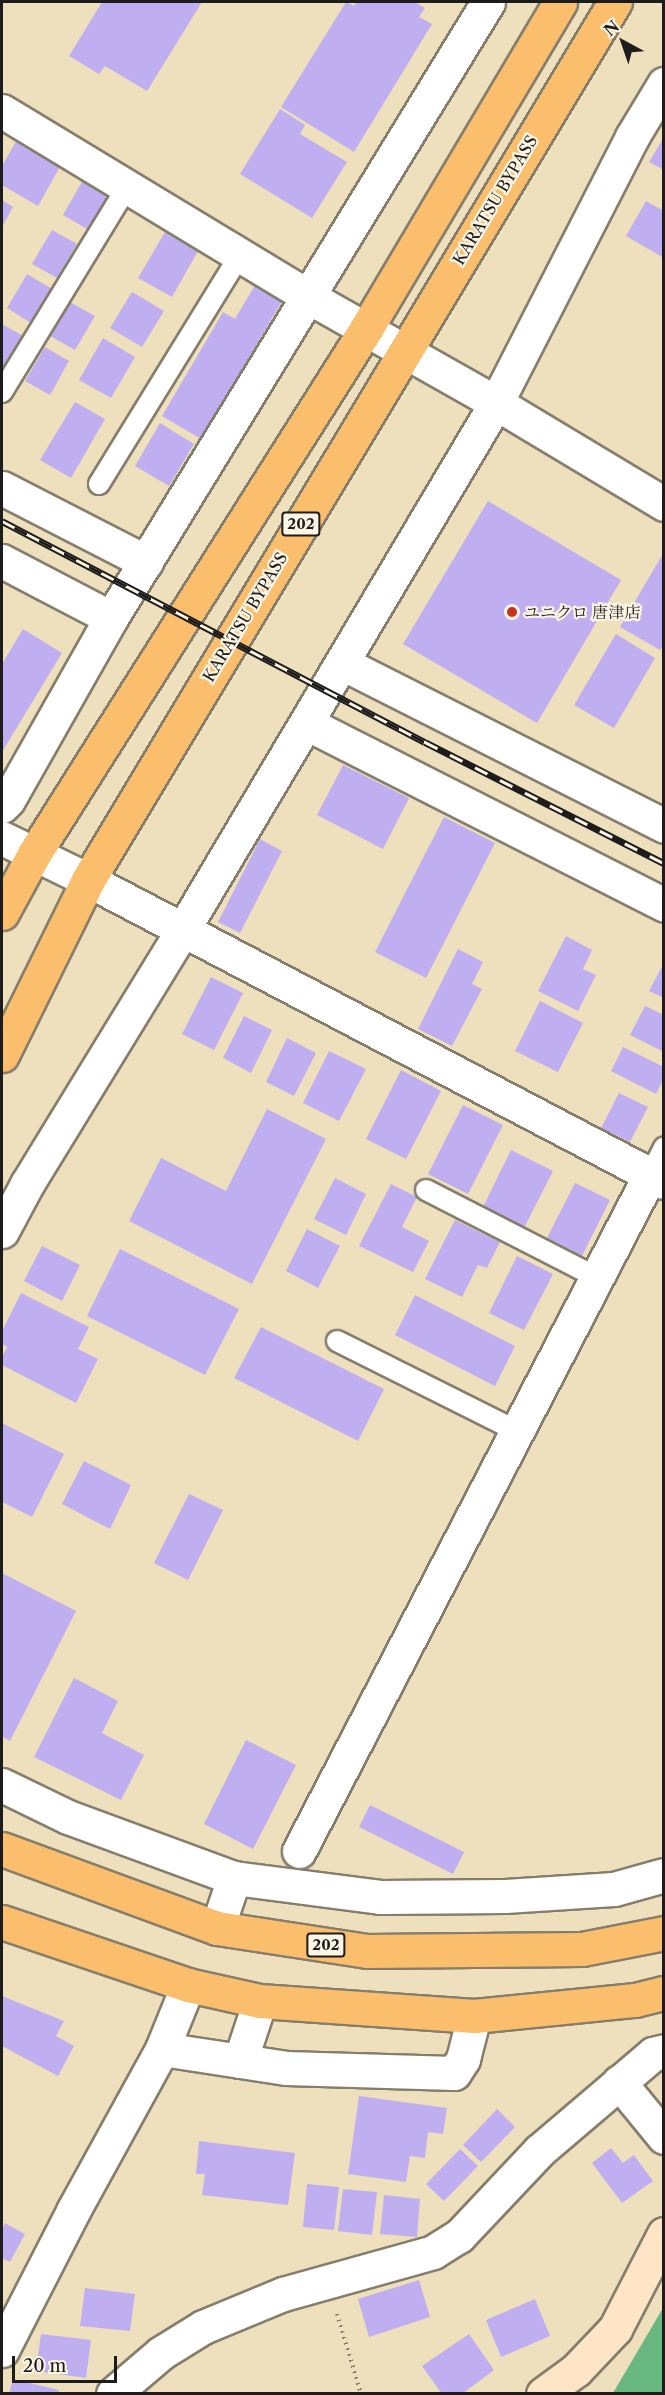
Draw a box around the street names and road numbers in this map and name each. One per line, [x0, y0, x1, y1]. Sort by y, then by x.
street label: KARATSU BYPASS [449, 132, 541, 268]
road number: 202 [280, 512, 322, 536]
street label: KARATSU BYPASS [199, 549, 291, 685]
road number: 202 [305, 1933, 347, 1957]

